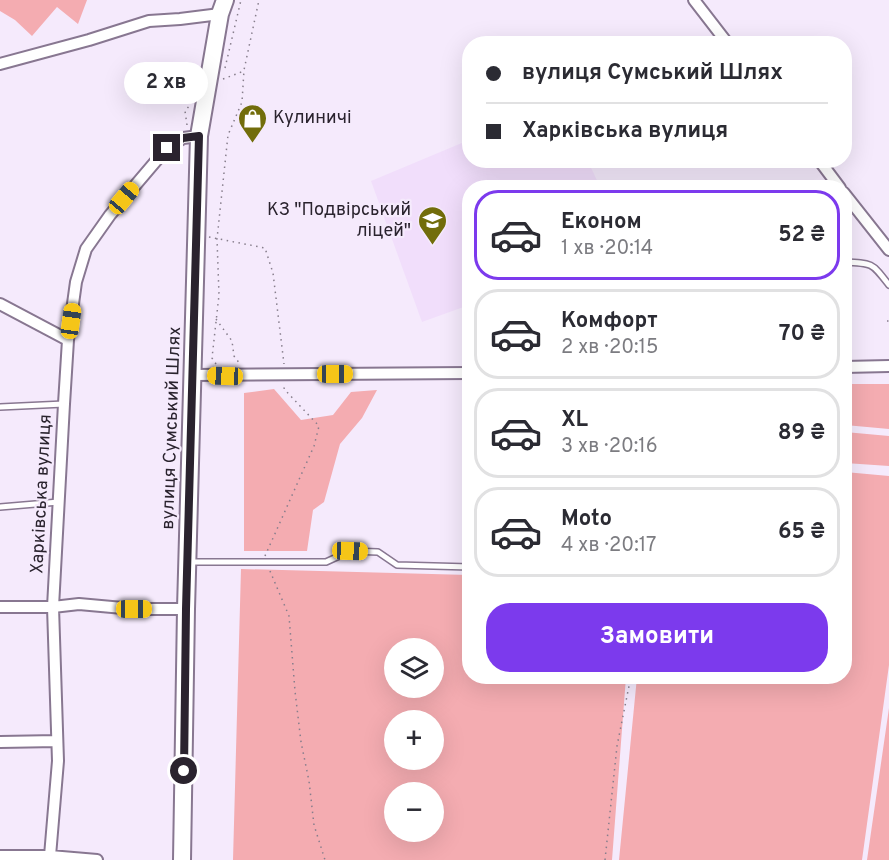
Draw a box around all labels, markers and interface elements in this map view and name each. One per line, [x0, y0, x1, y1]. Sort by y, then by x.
text: вулиця Сумський Шлях [522, 60, 783, 87]
callout: 2 хв [125, 61, 209, 103]
text: 2 хв [146, 70, 186, 96]
shop icon: Кулиничі [236, 102, 268, 144]
place label: Кулиничі [273, 107, 351, 130]
text: Харківська вулиця [522, 118, 728, 145]
route end [153, 134, 180, 161]
car [106, 178, 142, 218]
place label: КЗ "Подвірський ліцей" [267, 199, 411, 243]
school or university icon: КЗ "Подвірський ліцей" [416, 204, 448, 246]
icon: car [489, 208, 543, 262]
text: Економ [561, 209, 642, 236]
text: 52 ₴ [778, 222, 825, 249]
text: 1 хв · 20:14 [561, 236, 653, 262]
car [60, 302, 82, 340]
icon: car [489, 307, 543, 361]
text: Комфорт [561, 308, 658, 335]
text: 70 ₴ [779, 321, 825, 348]
street label: вулиця Сумський Шлях [157, 326, 187, 530]
text: 2 хв · 20:15 [561, 335, 658, 361]
car [317, 365, 353, 383]
car [207, 366, 243, 386]
icon: car [489, 406, 543, 460]
text: XL [561, 407, 588, 434]
street label: Харківська вулиця [26, 414, 58, 574]
text: 89 ₴ [778, 420, 825, 447]
text: 3 хв · 20:16 [561, 434, 658, 460]
icon: car [489, 505, 543, 559]
text: Moto [561, 506, 612, 533]
text: 65 ₴ [778, 519, 825, 546]
text: 4 хв · 20:17 [561, 533, 657, 559]
car [332, 541, 368, 561]
car [116, 600, 152, 618]
button: Замовити [486, 603, 828, 672]
map controls [384, 638, 444, 842]
button: layers [384, 638, 444, 698]
button: + [384, 710, 444, 770]
route start [170, 757, 197, 784]
button: − [384, 782, 444, 842]

